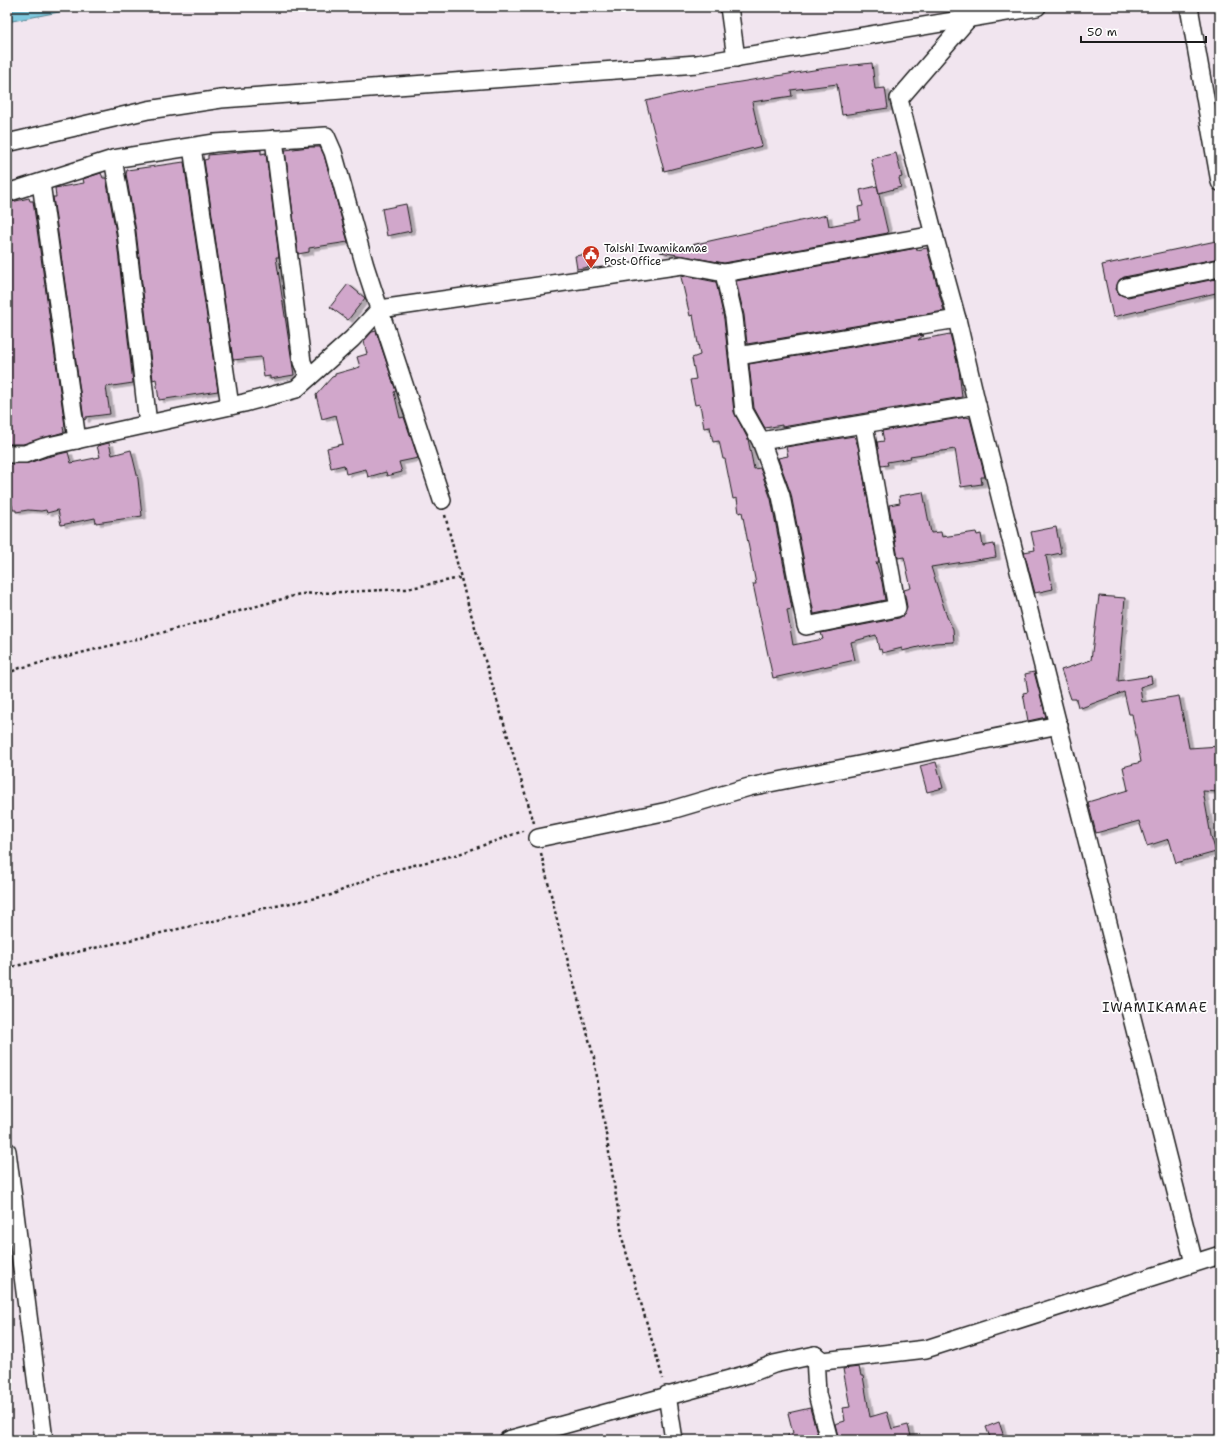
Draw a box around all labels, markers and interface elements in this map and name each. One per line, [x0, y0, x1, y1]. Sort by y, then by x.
scale bar [1081, 18, 1206, 44]
text: 50 m [1087, 24, 1117, 40]
place label: Taishi Iwamikamae Post Office [604, 241, 707, 269]
public building icon: Taishi Iwamikamae Post Office [581, 244, 601, 269]
district label: IWAMIKAMAE [1102, 999, 1208, 1016]

